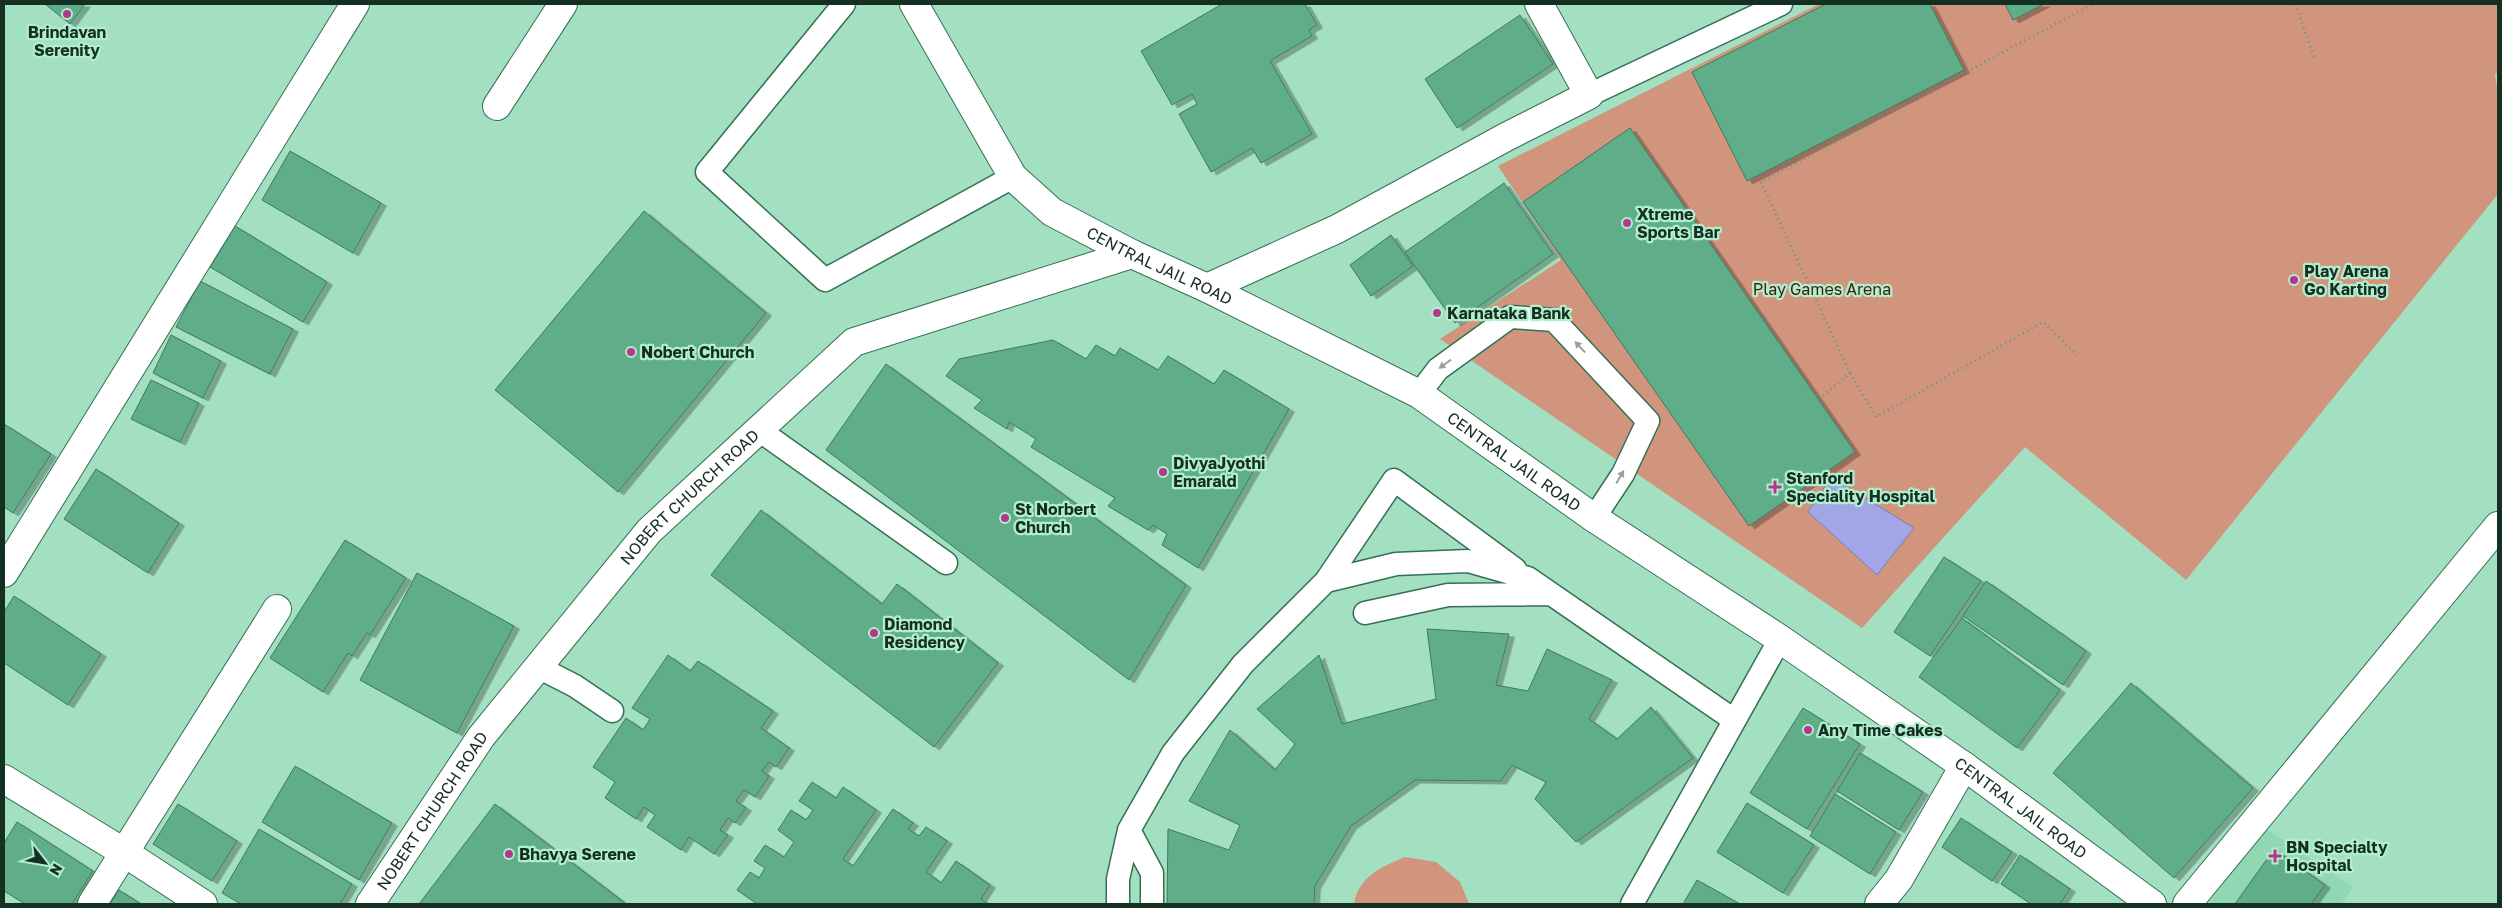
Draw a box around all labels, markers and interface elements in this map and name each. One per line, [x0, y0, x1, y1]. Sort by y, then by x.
marker: Brindavan Serenity [61, 8, 73, 20]
place label: Brindavan Serenity [28, 22, 106, 60]
place label: Xtreme Sports Bar [1637, 204, 1720, 242]
marker: Xtreme Sports Bar [1621, 217, 1633, 229]
street label: CENTRAL JAIL ROAD [1083, 222, 1236, 309]
place label: Play Arena Go Karting [2304, 261, 2388, 299]
marker: Play Arena Go Karting [2288, 274, 2300, 286]
park label: Play Games Arena [1753, 279, 1891, 299]
place label: Karnataka Bank [1447, 303, 1571, 323]
marker: Karnataka Bank [1431, 307, 1443, 319]
one-way arrow [1574, 341, 1585, 354]
place label: Nobert Church [641, 342, 754, 362]
marker: Nobert Church [625, 346, 637, 358]
one-way arrow [1438, 359, 1452, 369]
street label: CENTRAL JAIL ROAD [1443, 407, 1585, 516]
street label: NOBERT CHURCH ROAD [616, 425, 763, 569]
place label: DivyaJyothi Emarald [1173, 453, 1265, 491]
marker: DivyaJyothi Emarald [1157, 466, 1169, 478]
place label: Stanford Speciality Hospital [1786, 468, 1935, 506]
one-way arrow [1616, 470, 1625, 483]
marker: Stanford Speciality Hospital [1768, 480, 1782, 494]
place label: St Norbert Church [1015, 499, 1096, 537]
marker: St Norbert Church [999, 512, 1011, 524]
place label: Diamond Residency [884, 614, 966, 652]
marker: Diamond Residency [868, 627, 880, 639]
place label: Any Time Cakes [1818, 720, 1943, 740]
marker: Any Time Cakes [1802, 724, 1814, 736]
street label: NOBERT CHURCH ROAD [372, 728, 492, 894]
street label: CENTRAL JAIL ROAD [1951, 753, 2091, 863]
place label: BN Specialty Hospital [2286, 837, 2388, 875]
north arrow [20, 838, 70, 888]
place label: Bhavya Serene [519, 844, 636, 864]
marker: Bhavya Serene [503, 848, 515, 860]
marker: BN Specialty Hospital [2268, 849, 2282, 863]
text: N [47, 861, 67, 879]

